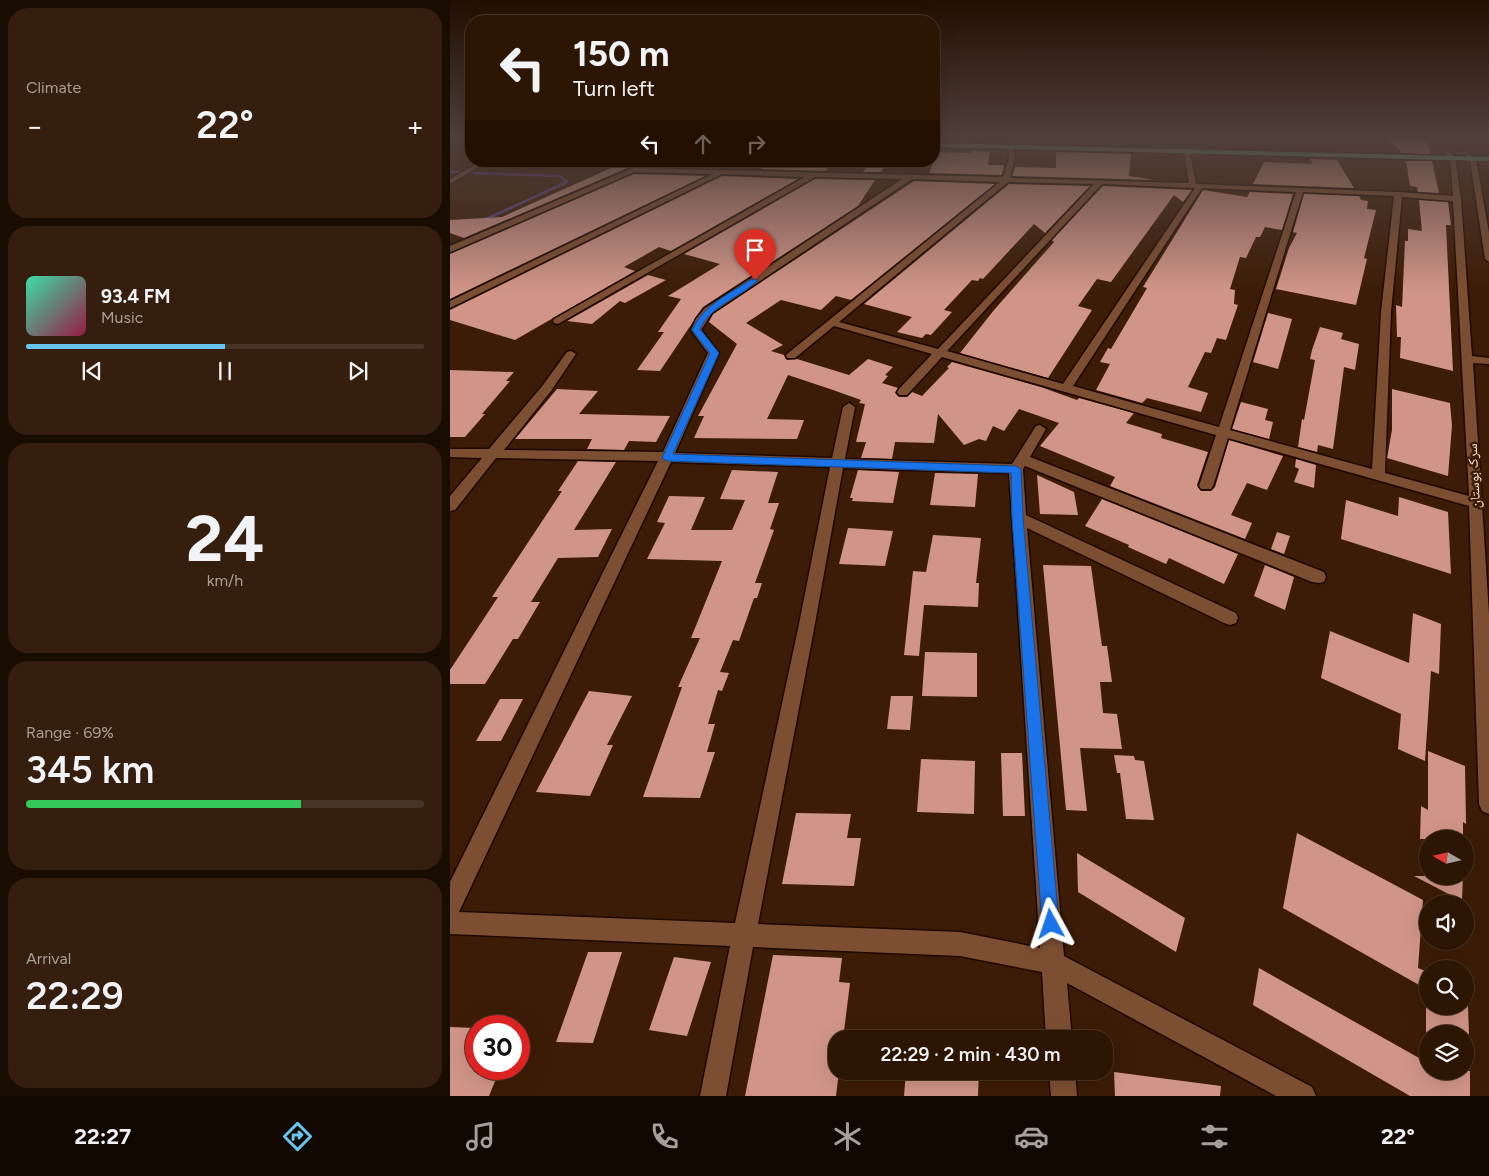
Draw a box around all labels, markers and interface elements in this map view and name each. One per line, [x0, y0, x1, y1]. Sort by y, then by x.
text: 150 m [573, 33, 670, 75]
icon: left [490, 35, 555, 100]
text: Turn left [573, 75, 655, 102]
text: Climate [26, 78, 81, 97]
text: 22° [196, 102, 254, 148]
text: − [26, 109, 43, 143]
text: + [407, 109, 424, 143]
icon: left [636, 130, 664, 158]
icon: ahead [689, 130, 717, 158]
icon: right [742, 130, 770, 158]
pin [734, 229, 776, 280]
icon: arrive [741, 236, 769, 264]
text: 93.4 FM [101, 285, 171, 308]
text: Music [101, 308, 143, 327]
icon: previous [78, 357, 106, 385]
icon: pause [211, 357, 239, 385]
icon: next [344, 357, 372, 385]
street label: سرک بوستان [1464, 443, 1484, 509]
text: 24 [186, 499, 264, 577]
text: km/h [207, 571, 243, 590]
text: Range · 69% [26, 723, 114, 742]
text: 345 km [26, 747, 154, 793]
north arrow [1419, 830, 1474, 885]
map controls [1419, 830, 1474, 1080]
button: sound [1419, 895, 1474, 950]
position arrow [1024, 897, 1076, 949]
text: Arrival [26, 949, 71, 968]
button: search [1419, 960, 1474, 1015]
text: 22:29 [26, 973, 124, 1019]
speed limit sign: 30 [465, 1015, 530, 1080]
button: layers [1419, 1025, 1474, 1080]
text: 22:29 · 2 min · 430 m [881, 1043, 1060, 1066]
icon: directions [280, 1119, 315, 1154]
icon: music [463, 1119, 498, 1154]
icon: phone [647, 1119, 682, 1154]
icon: climate [830, 1119, 865, 1154]
icon: car [1014, 1119, 1049, 1154]
icon: filters [1197, 1119, 1232, 1154]
text: 22:27 [74, 1123, 131, 1150]
text: 22° [1381, 1123, 1415, 1150]

